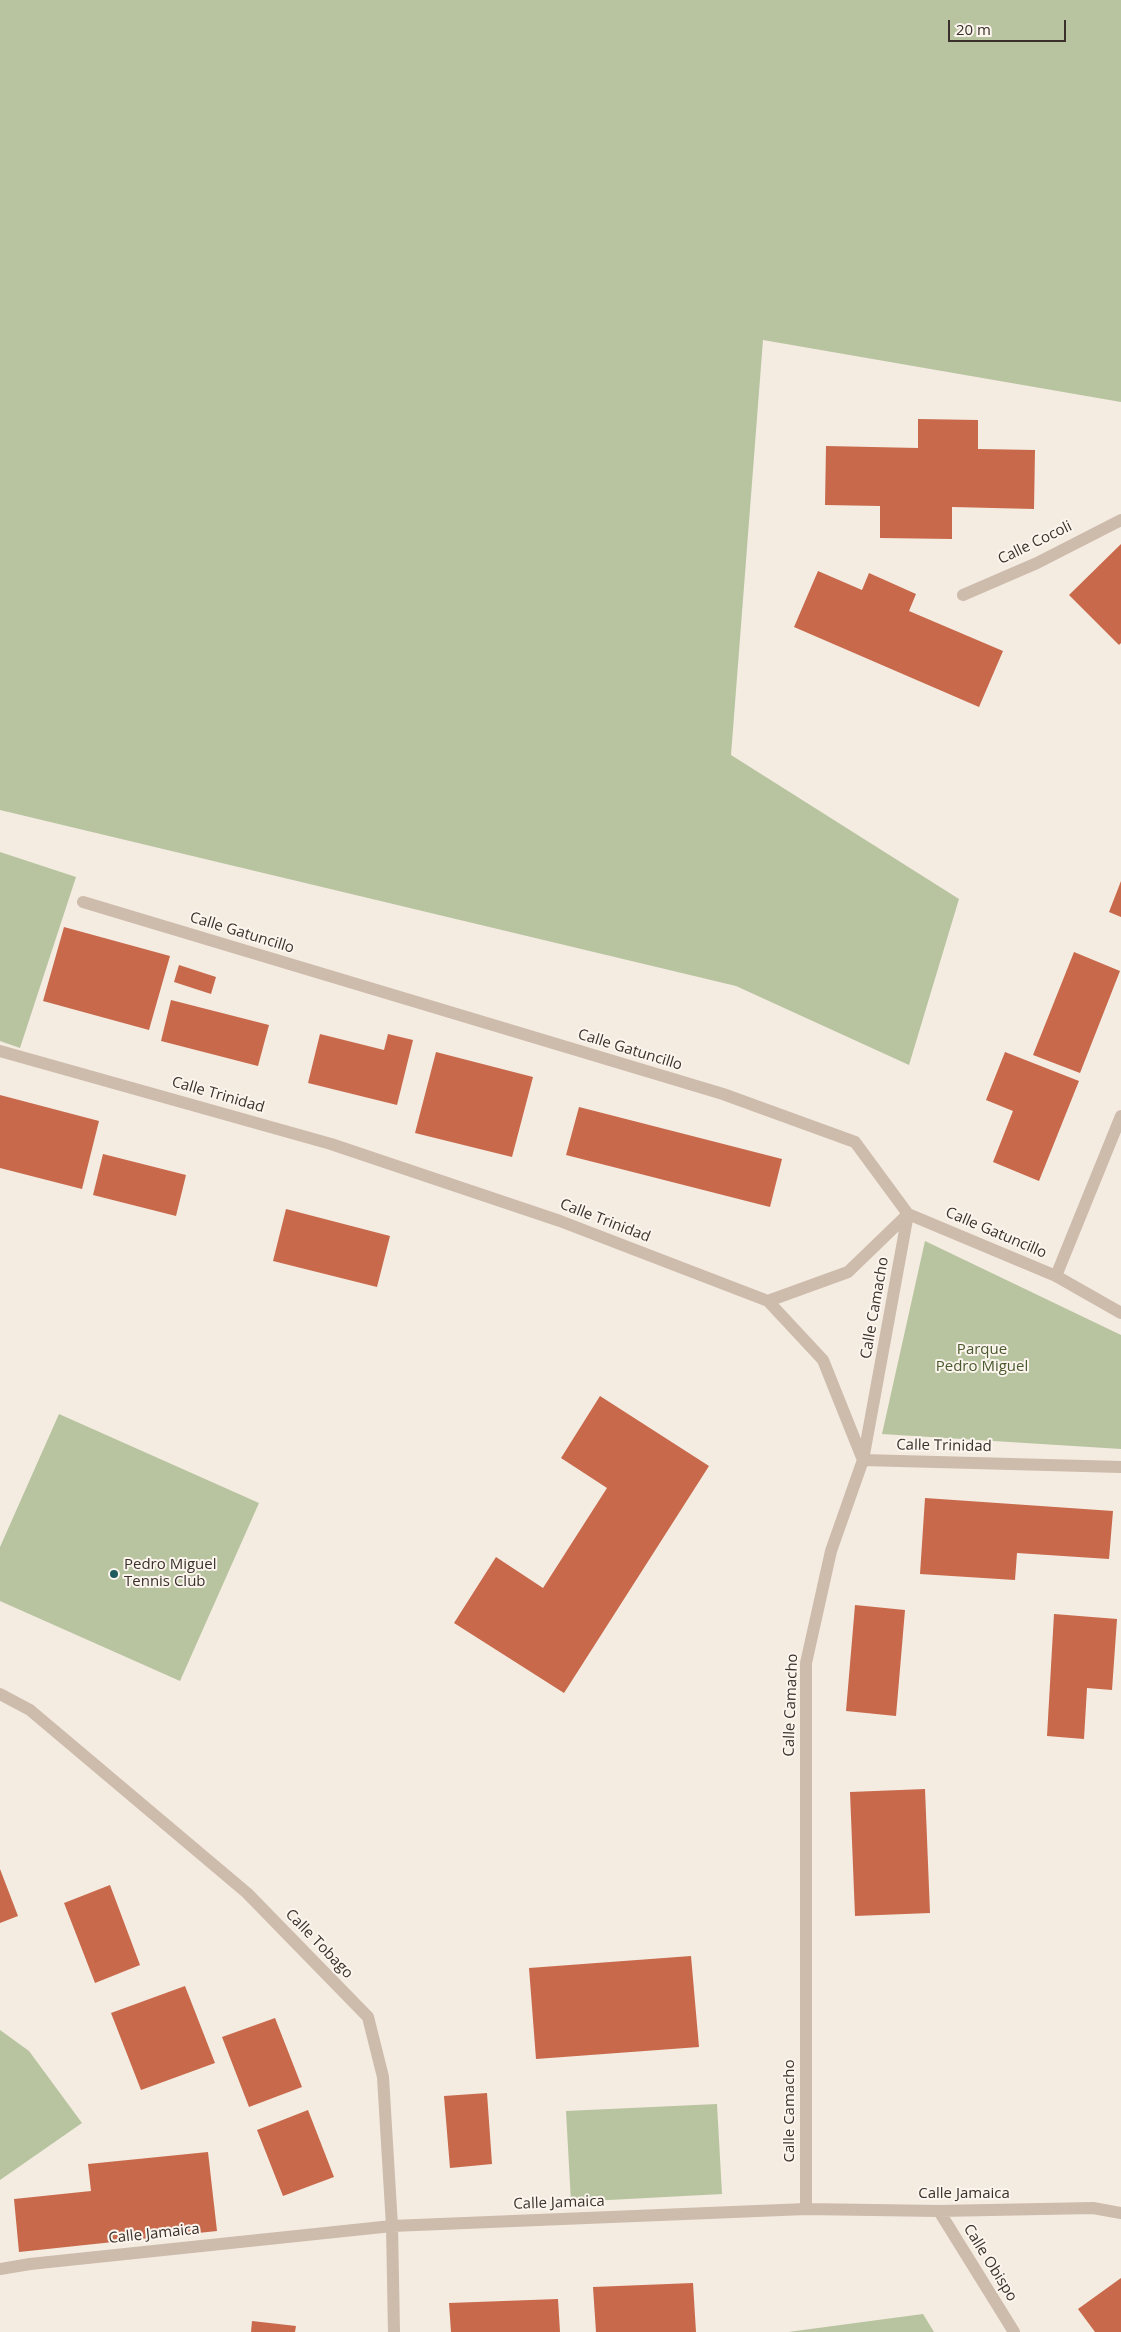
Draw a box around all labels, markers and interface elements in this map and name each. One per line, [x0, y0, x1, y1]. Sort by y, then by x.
scale bar [951, 10, 1068, 42]
text: 20 m [956, 19, 991, 39]
street label: Calle Cocoli [995, 517, 1075, 569]
street label: Calle Gatuncillo [188, 909, 296, 957]
street label: Calle Gatuncillo [576, 1026, 684, 1074]
street label: Calle Trinidad [170, 1073, 266, 1117]
street label: Calle Trinidad [557, 1195, 653, 1247]
street label: Calle Gatuncillo [943, 1204, 1049, 1262]
street label: Calle Camacho [857, 1256, 893, 1360]
park label: Parque Pedro Miguel [936, 1341, 1028, 1376]
street label: Calle Trinidad [896, 1436, 992, 1456]
place label: Pedro Miguel Tennis Club [124, 1556, 217, 1591]
marker: Pedro Miguel Tennis Club [108, 1568, 120, 1580]
street label: Calle Camacho [780, 1653, 802, 1757]
street label: Calle Tobago [281, 1906, 357, 1982]
street label: Calle Camacho [781, 2059, 799, 2163]
street label: Calle Jamaica [918, 2185, 1010, 2203]
street label: Calle Jamaica [513, 2192, 605, 2214]
street label: Calle Jamaica [108, 2220, 200, 2248]
street label: Calle Obispo [959, 2221, 1021, 2305]

